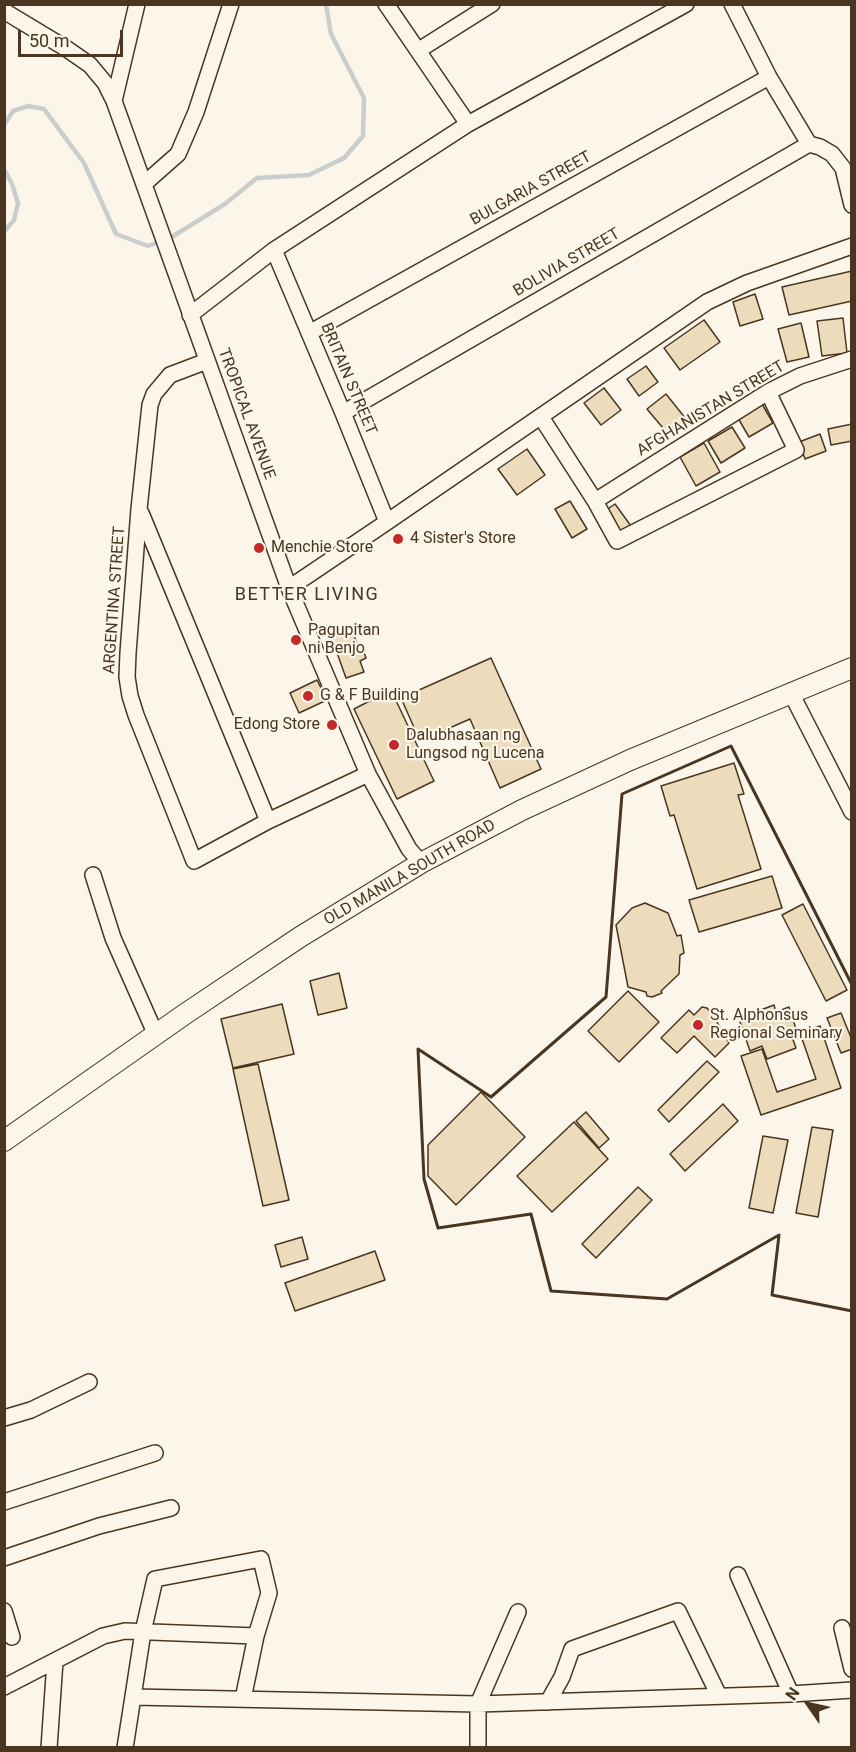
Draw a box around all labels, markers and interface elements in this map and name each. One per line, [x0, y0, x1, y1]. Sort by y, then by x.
scale bar [21, 18, 126, 56]
text: 50 m [29, 30, 69, 51]
street label: BULGARIA STREET [467, 148, 595, 230]
street label: BOLIVIA STREET [510, 225, 624, 301]
street label: BRITAIN STREET [316, 320, 380, 438]
street label: TROPICAL AVENUE [213, 346, 279, 482]
street label: AFGHANISTAN STREET [634, 357, 788, 461]
street label: ARGENTINA STREET [100, 525, 130, 675]
place label: 4 Sister's Store [410, 529, 516, 549]
marker: 4 Sister's Store [391, 532, 405, 546]
place label: Menchie Store [271, 538, 373, 558]
marker: Menchie Store [252, 541, 266, 555]
district label: BETTER LIVING [235, 584, 379, 606]
place label: Pagupitan ni Benjo [308, 621, 380, 659]
marker: Pagupitan ni Benjo [289, 633, 303, 647]
place label: G & F Building [320, 686, 419, 706]
marker: G & F Building [301, 689, 315, 703]
place label: Edong Store [234, 715, 320, 735]
marker: Edong Store [325, 718, 339, 732]
place label: Dalubhasaan ng Lungsod ng Lucena [406, 726, 545, 764]
marker: Dalubhasaan ng Lungsod ng Lucena [387, 738, 401, 752]
street label: OLD MANILA SOUTH ROAD [321, 816, 499, 930]
place label: St. Alphonsus Regional Seminary [710, 1006, 842, 1044]
marker: St. Alphonsus Regional Seminary [691, 1018, 705, 1032]
north arrow [778, 1674, 838, 1734]
text: N [782, 1684, 804, 1704]

